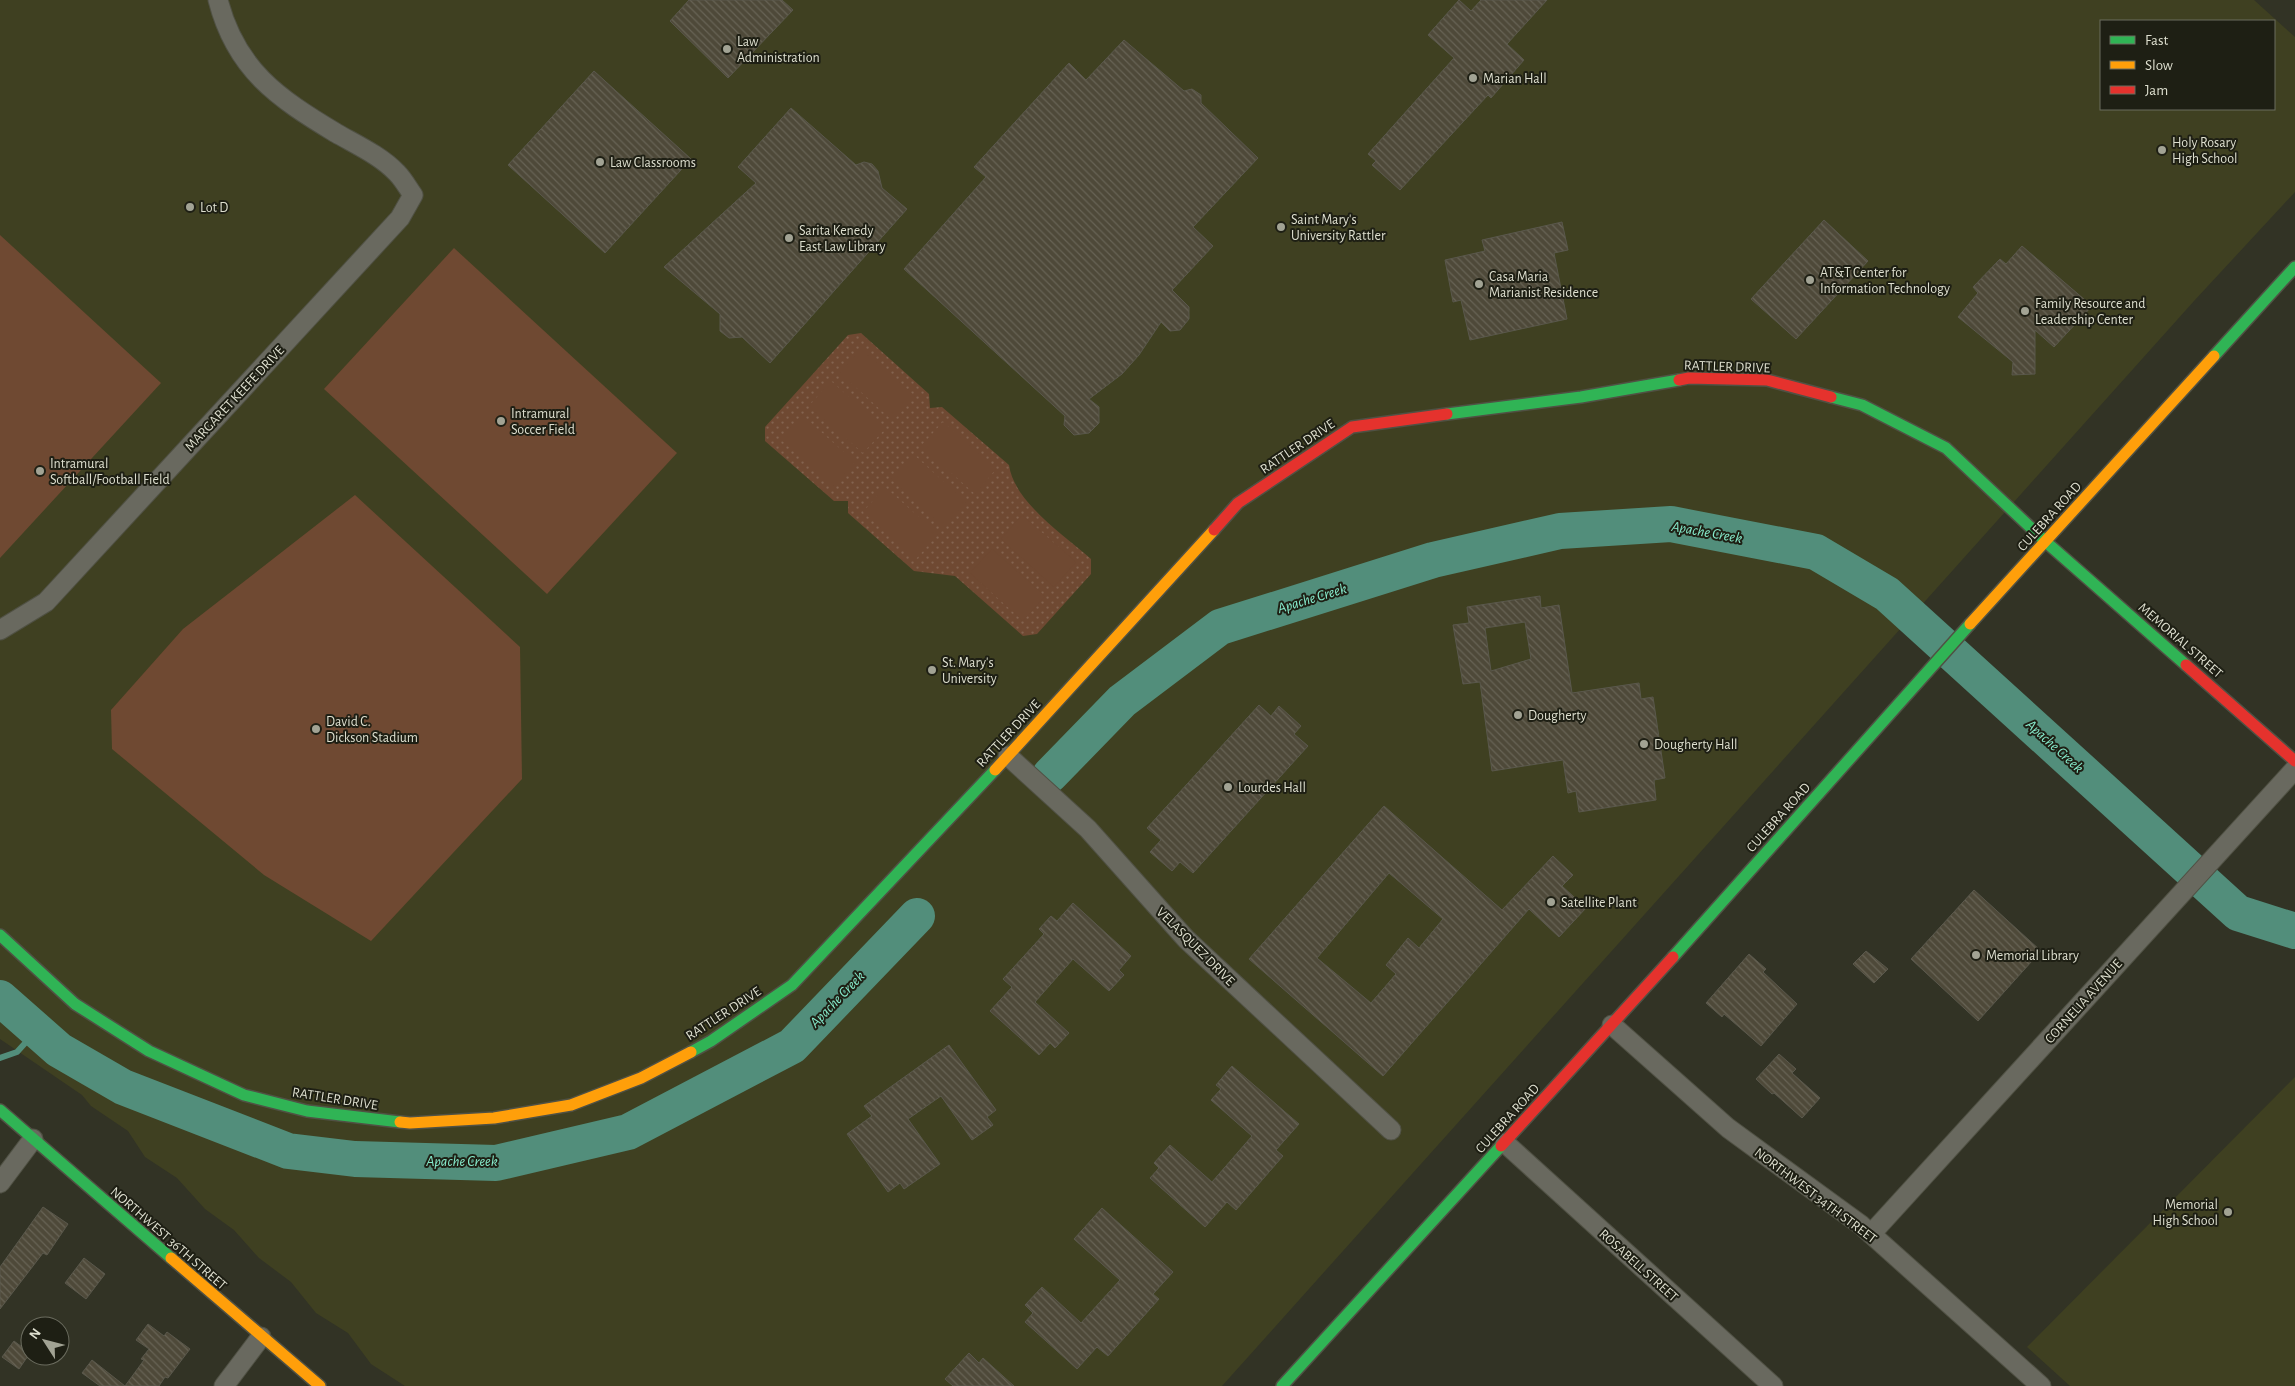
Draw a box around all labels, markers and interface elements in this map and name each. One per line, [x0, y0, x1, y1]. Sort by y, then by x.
legend [2100, 20, 2275, 110]
text: Fast [2145, 33, 2169, 48]
place label: Law Administration [737, 35, 820, 65]
marker: Law Administration [721, 43, 733, 55]
text: Slow [2145, 58, 2173, 73]
marker: Marian Hall [1467, 72, 1479, 84]
place label: Marian Hall [1483, 72, 1547, 86]
text: Jam [2145, 83, 2168, 98]
place label: Holy Rosary High School [2172, 136, 2238, 166]
marker: Holy Rosary High School [2156, 144, 2168, 156]
marker: Law Classrooms [594, 156, 606, 168]
place label: Law Classrooms [610, 156, 696, 170]
marker: Lot D [184, 201, 196, 213]
place label: Lot D [200, 201, 228, 215]
place label: Saint Mary's University Rattler [1291, 213, 1386, 243]
marker: Saint Mary's University Rattler [1275, 221, 1287, 233]
place label: Sarita Kenedy East Law Library [799, 224, 885, 254]
marker: Sarita Kenedy East Law Library [783, 232, 795, 244]
place label: AT&T Center for Information Technology [1820, 266, 1950, 296]
place label: Casa Maria Marianist Residence [1489, 270, 1598, 300]
marker: AT&T Center for Information Technology [1804, 274, 1816, 286]
marker: Casa Maria Marianist Residence [1473, 278, 1485, 290]
place label: Family Resource and Leadership Center [2035, 297, 2146, 327]
marker: Family Resource and Leadership Center [2019, 305, 2031, 317]
street label: MARGARET KEEFE DRIVE [182, 343, 287, 454]
street label: RATTLER DRIVE [1684, 358, 1771, 376]
place label: Intramural Soccer Field [511, 407, 575, 437]
marker: Intramural Soccer Field [495, 415, 507, 427]
street label: RATTLER DRIVE [1258, 417, 1338, 477]
place label: Intramural Softball/Football Field [50, 457, 170, 487]
marker: Intramural Softball/Football Field [34, 465, 46, 477]
street label: CULEBRA ROAD [2015, 479, 2084, 554]
water label: Apache Creek [1669, 519, 1743, 546]
water label: Apache Creek [1275, 581, 1349, 616]
street label: MEMORIAL STREET [2135, 600, 2225, 681]
place label: St. Mary's University [942, 656, 997, 686]
marker: St. Mary's University [926, 664, 938, 676]
street label: RATTLER DRIVE [974, 697, 1043, 770]
marker: Dougherty [1512, 709, 1524, 721]
place label: Dougherty [1528, 709, 1587, 723]
place label: David C. Dickson Stadium [326, 715, 418, 745]
water label: Apache Creek [2022, 716, 2086, 776]
marker: David C. Dickson Stadium [310, 723, 322, 735]
marker: Dougherty Hall [1638, 738, 1650, 750]
place label: Dougherty Hall [1654, 738, 1738, 752]
street label: CULEBRA ROAD [1744, 780, 1813, 855]
marker: Lourdes Hall [1222, 781, 1234, 793]
place label: Lourdes Hall [1238, 781, 1306, 795]
marker: Satellite Plant [1545, 896, 1557, 908]
place label: Satellite Plant [1561, 896, 1637, 910]
street label: VELASQUEZ DRIVE [1153, 905, 1237, 989]
marker: Memorial Library [1970, 949, 1982, 961]
place label: Memorial Library [1986, 949, 2079, 963]
street label: CORNELIA AVENUE [2043, 957, 2125, 1046]
water label: Apache Creek [806, 968, 868, 1031]
street label: RATTLER DRIVE [683, 984, 764, 1043]
street label: CULEBRA ROAD [1473, 1081, 1542, 1156]
street label: RATTLER DRIVE [291, 1085, 379, 1113]
street label: NORTHWEST 34TH STREET [1752, 1145, 1879, 1246]
water label: Apache Creek [425, 1154, 498, 1169]
street label: NORTHWEST 36TH STREET [108, 1185, 229, 1293]
place label: Memorial High School [2152, 1198, 2218, 1228]
marker: Memorial High School [2222, 1206, 2234, 1218]
street label: ROSABELL STREET [1596, 1227, 1681, 1305]
north arrow [20, 1316, 70, 1366]
text: N [27, 1326, 44, 1342]

